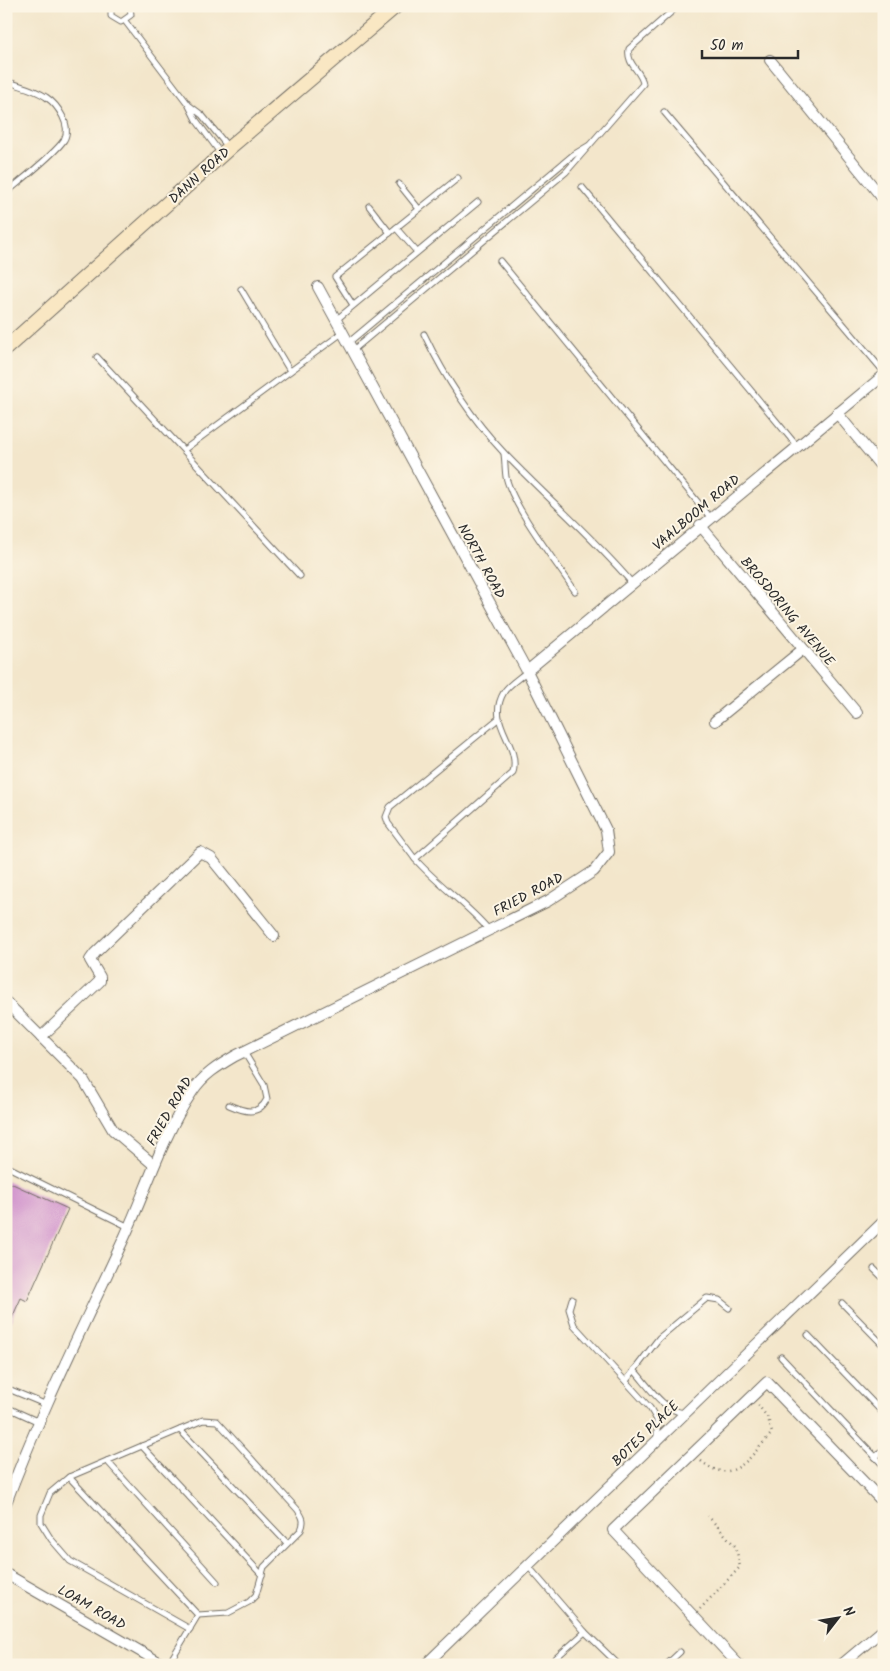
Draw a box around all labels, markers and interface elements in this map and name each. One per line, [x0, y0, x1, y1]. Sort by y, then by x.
scale bar [702, 28, 799, 60]
text: 50 m [710, 34, 744, 58]
street label: DANN ROAD [164, 142, 235, 209]
street label: VAALBOOM ROAD [648, 469, 746, 556]
street label: NORTH ROAD [451, 520, 511, 603]
street label: BROSDORING AVENUE [735, 552, 840, 672]
street label: FRIED ROAD [489, 867, 568, 923]
street label: FRIED ROAD [141, 1073, 199, 1150]
street label: BOTES PLACE [607, 1395, 685, 1472]
street label: LOAM ROAD [53, 1579, 130, 1636]
north arrow [812, 1594, 862, 1644]
text: N [837, 1602, 860, 1621]

